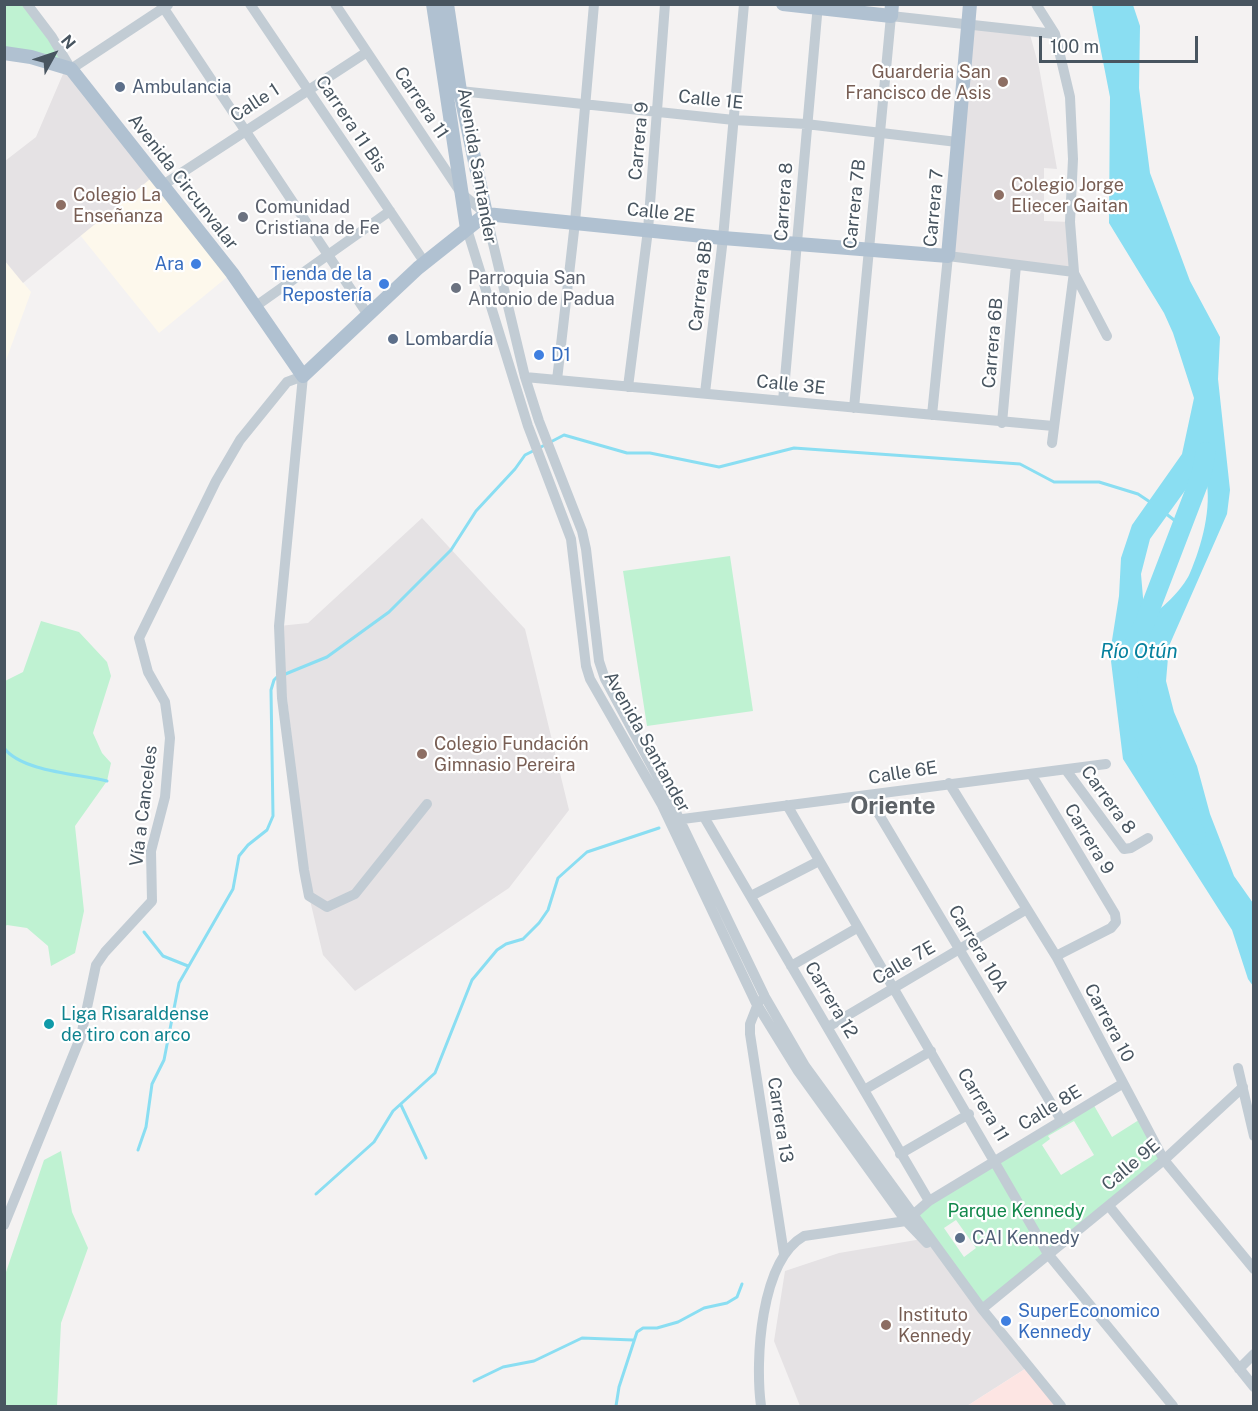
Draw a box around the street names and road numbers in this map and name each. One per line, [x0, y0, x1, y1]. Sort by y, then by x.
street label: Carrera 11 [389, 63, 453, 143]
street label: Carrera 11 Bis [311, 72, 391, 176]
street label: Calle 1 [226, 79, 284, 127]
street label: Avenida Santander [453, 86, 501, 246]
street label: Calle 1E [677, 86, 745, 114]
street label: Carrera 9 [625, 101, 653, 181]
street label: Avenida Circunvalar [123, 110, 243, 254]
street label: Carrera 7B [840, 158, 870, 250]
street label: Carrera 8 [770, 162, 798, 242]
street label: Carrera 7 [920, 168, 948, 248]
street label: Calle 2E [626, 199, 696, 227]
street label: Carrera 8B [685, 239, 717, 333]
street label: Carrera 6B [978, 297, 1008, 389]
street label: Calle 3E [755, 371, 827, 399]
street label: Avenida Santander [599, 668, 695, 816]
street label: Vía a Canceles [126, 744, 162, 868]
street label: Calle 6E [867, 757, 939, 789]
street label: Carrera 8 [1076, 762, 1140, 838]
street label: Carrera 9 [1059, 800, 1119, 878]
street label: Carrera 10A [943, 901, 1013, 997]
street label: Calle 7E [869, 936, 939, 990]
street label: Carrera 12 [800, 958, 862, 1042]
street label: Carrera 10 [1079, 980, 1139, 1066]
street label: Carrera 11 [953, 1064, 1013, 1146]
street label: Carrera 13 [763, 1076, 797, 1164]
street label: Calle 8E [1015, 1081, 1085, 1135]
street label: Calle 9E [1097, 1134, 1165, 1196]

